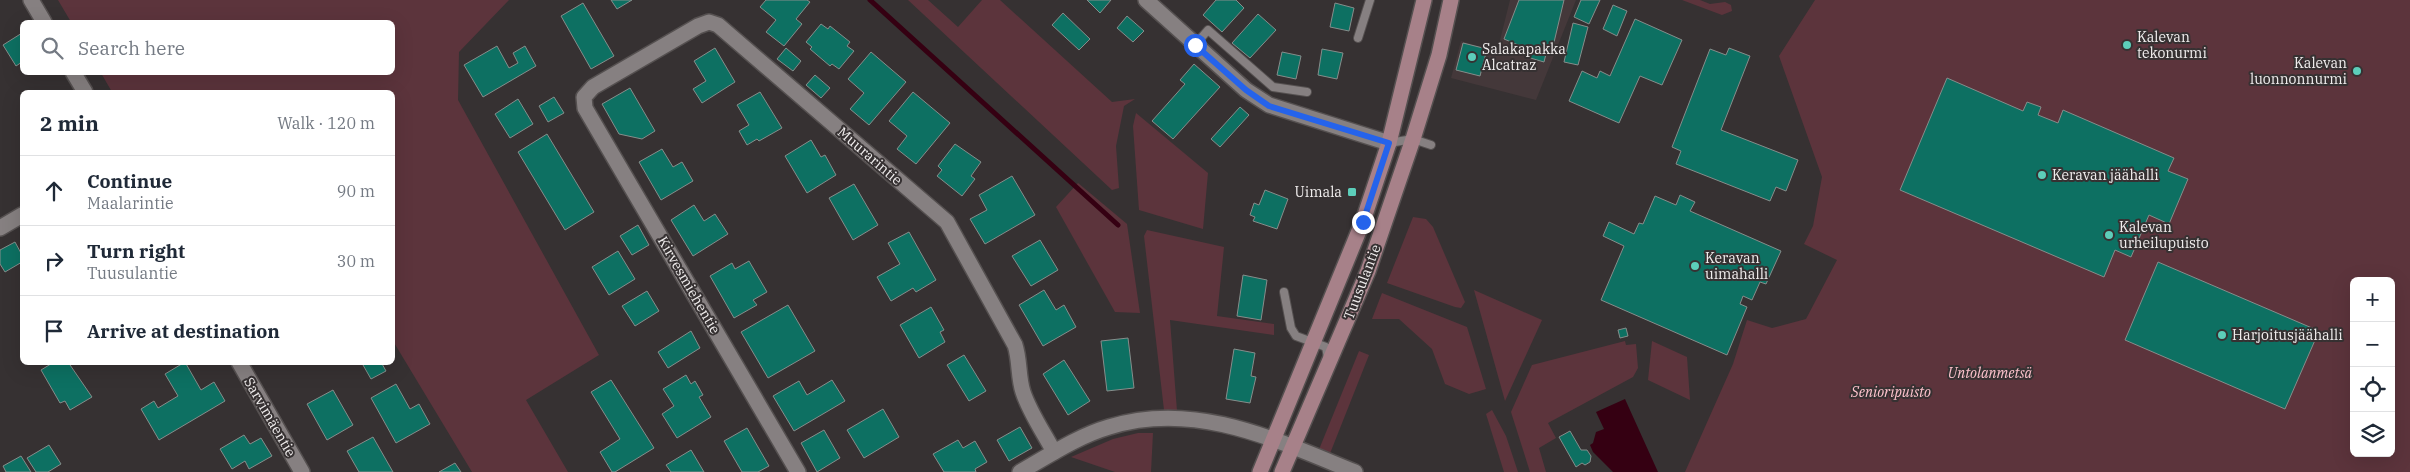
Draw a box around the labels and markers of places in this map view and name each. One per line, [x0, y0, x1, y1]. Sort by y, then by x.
place label: Kalevan tekonurmi [2137, 28, 2207, 62]
marker: Kalevan tekonurmi [2121, 39, 2133, 51]
place label: Salakapakka Alcatraz [1482, 40, 1566, 74]
marker: Salakapakka Alcatraz [1466, 51, 1478, 63]
place label: Kalevan luonnonnurmi [2250, 54, 2347, 88]
marker: Kalevan luonnonnurmi [2351, 65, 2363, 77]
place label: Keravan jäähalli [2052, 166, 2159, 184]
marker: Keravan jäähalli [2036, 169, 2048, 181]
place label: Uimala [1294, 183, 1342, 201]
marker: Uimala [1346, 186, 1358, 198]
place label: Kalevan urheilupuisto [2119, 218, 2209, 252]
marker: Kalevan urheilupuisto [2103, 229, 2115, 241]
place label: Keravan uimahalli [1705, 249, 1768, 283]
marker: Keravan uimahalli [1689, 260, 1701, 272]
place label: Harjoitusjäähalli [2232, 326, 2343, 344]
marker: Harjoitusjäähalli [2216, 329, 2228, 341]

